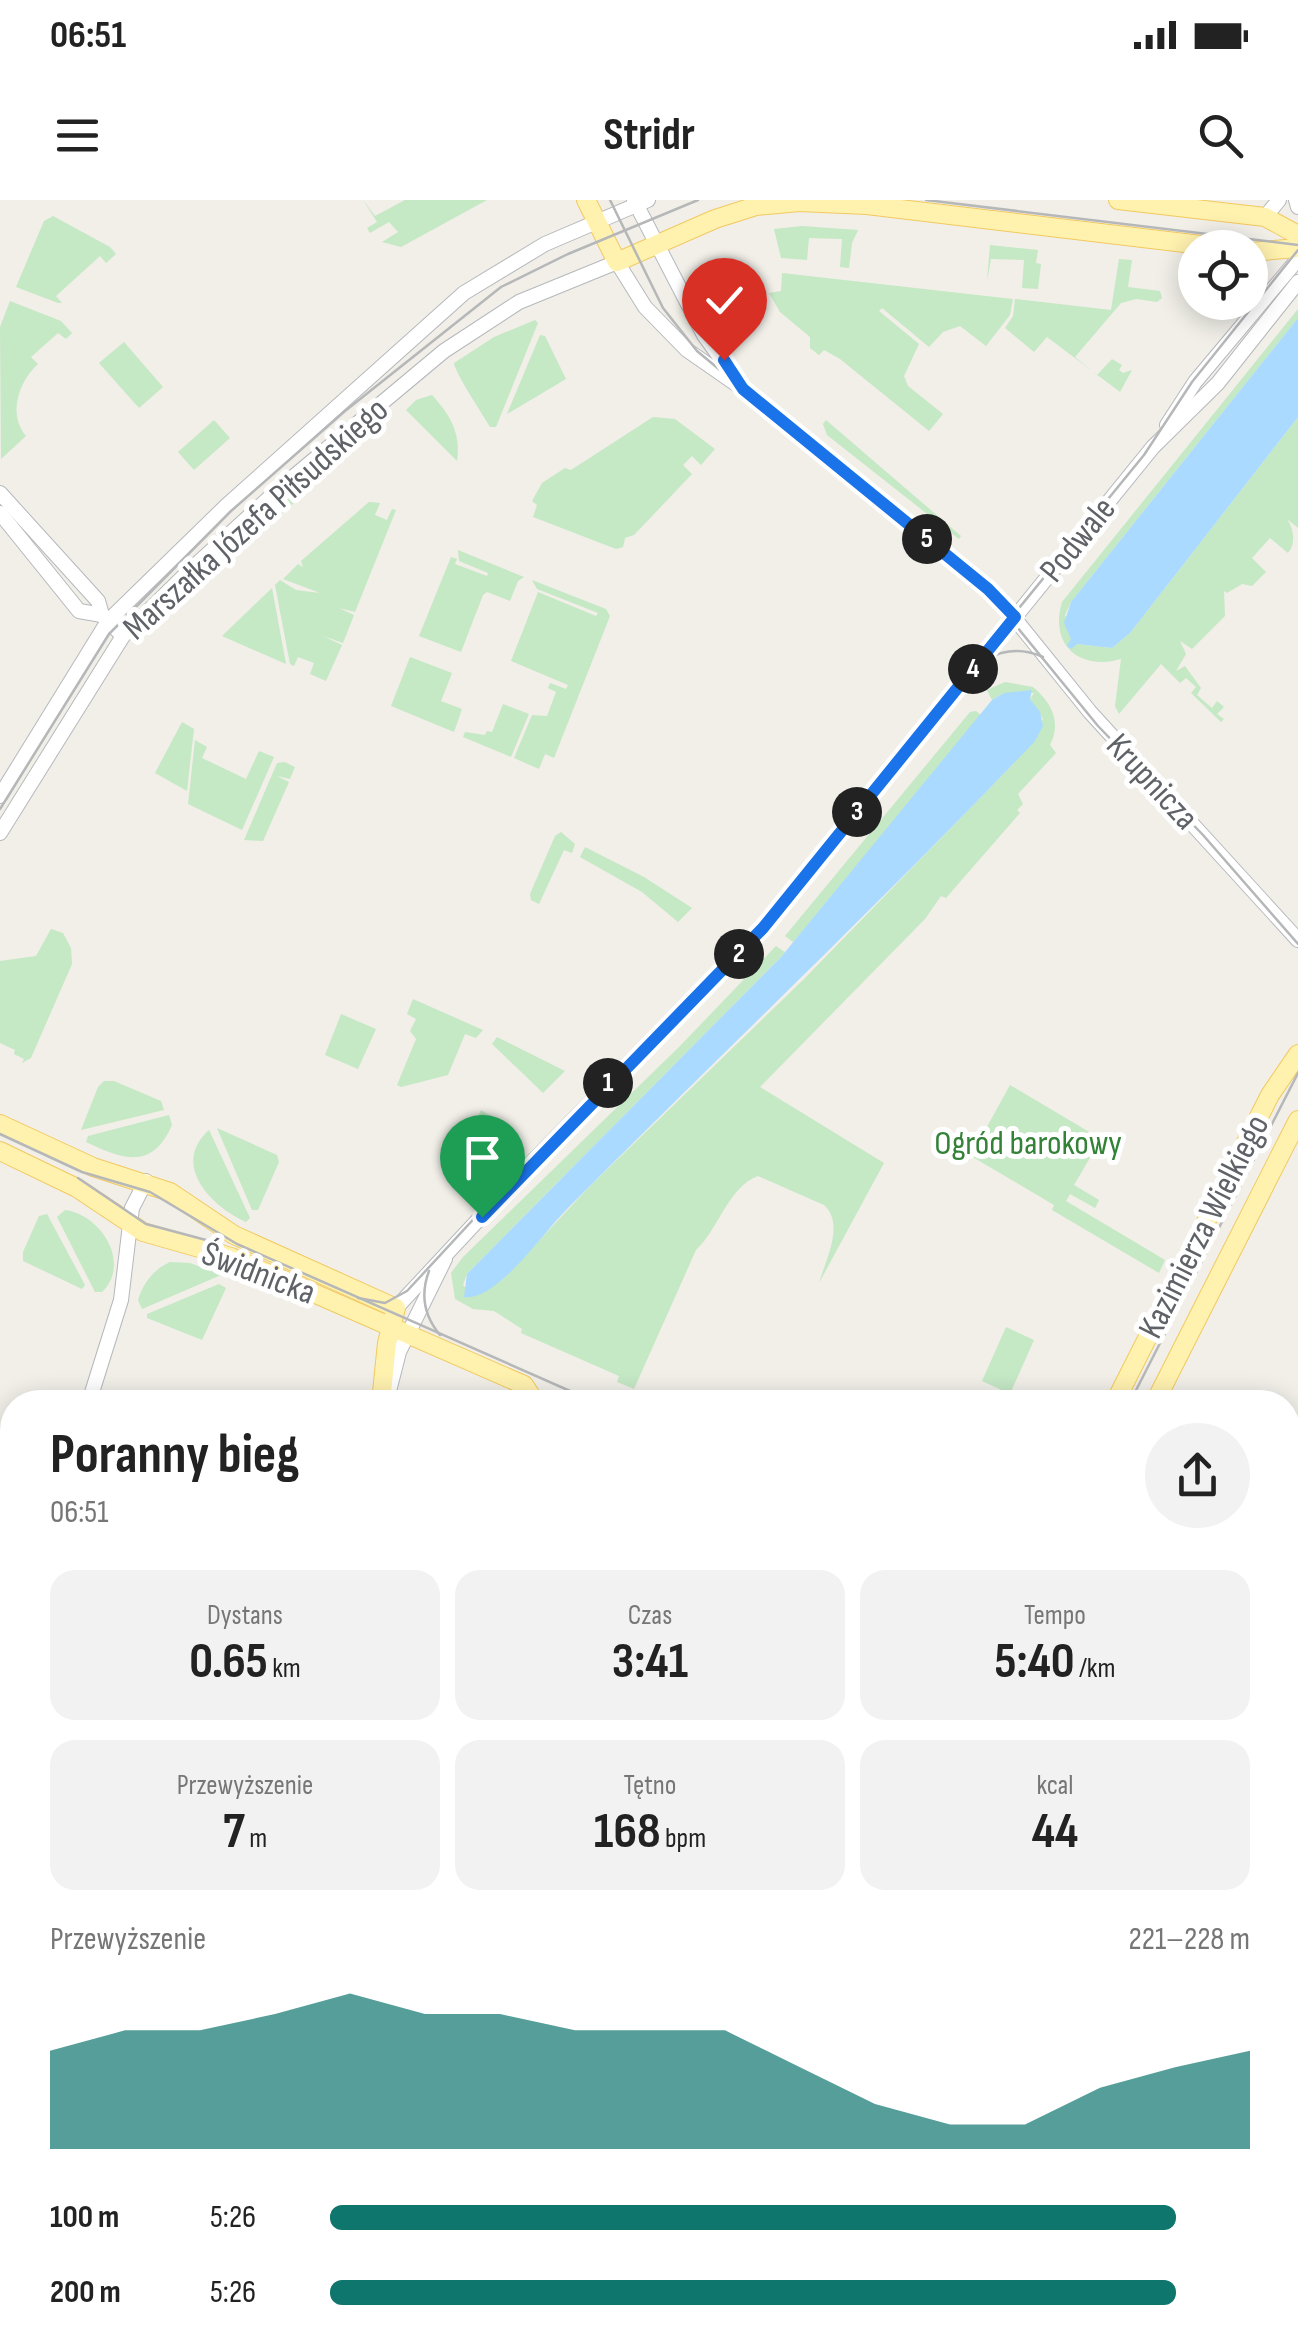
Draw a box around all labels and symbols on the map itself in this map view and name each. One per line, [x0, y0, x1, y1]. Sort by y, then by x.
pin [682, 258, 767, 361]
street label: Marszałka Józefa Piłsudskiego [115, 389, 397, 649]
street label: Podwale [1031, 489, 1125, 591]
pin: 5 [902, 514, 952, 564]
pin: 4 [948, 644, 998, 694]
street label: Krupnicza [1097, 725, 1207, 839]
pin: 3 [832, 787, 882, 837]
pin: 2 [714, 929, 764, 979]
pin: 1 [583, 1058, 633, 1108]
street label: Kazimierza Wielkiego [1130, 1108, 1279, 1346]
pin [440, 1115, 525, 1218]
park label: Ogród barokowy [934, 1122, 1122, 1165]
street label: Świdnicka [196, 1232, 321, 1315]

